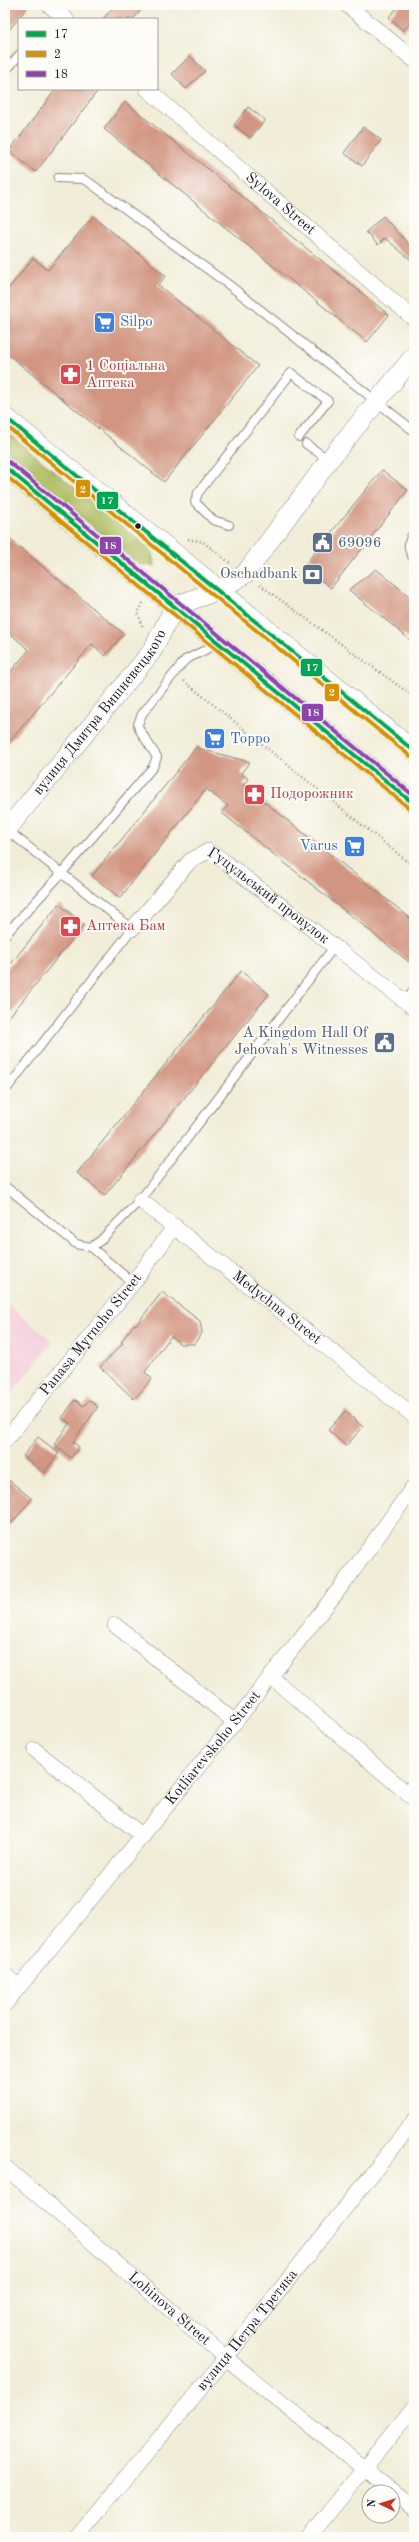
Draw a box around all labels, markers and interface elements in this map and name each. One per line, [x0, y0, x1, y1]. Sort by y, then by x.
legend [18, 18, 158, 90]
text: 17 [54, 29, 68, 41]
text: 2 [54, 49, 61, 61]
text: 18 [54, 69, 68, 81]
street label: Sylova Street [242, 170, 318, 238]
supermarket icon: Silpo [91, 309, 117, 335]
place label: Silpo [120, 315, 153, 330]
place label: 1 Соціальна Аптека [86, 359, 166, 391]
pharmacy icon: 1 Соціальна Аптека [57, 362, 83, 388]
line badge: 2 [75, 479, 91, 498]
text: 2 [80, 485, 86, 496]
line badge: 17 [96, 491, 119, 510]
text: 17 [101, 496, 113, 507]
unlabelled marker [133, 521, 143, 531]
public building icon: 69096 [310, 530, 336, 556]
line badge: 18 [99, 536, 122, 555]
place label: 69096 [338, 536, 382, 551]
text: 18 [104, 541, 116, 552]
bank icon: Oschadbank [300, 561, 326, 587]
place label: Oschadbank [220, 567, 298, 582]
street label: вулиця Дмитра Вишневецького [31, 627, 169, 798]
line badge: 17 [300, 658, 323, 677]
text: 17 [306, 663, 318, 674]
line badge: 2 [324, 683, 340, 702]
text: 2 [329, 688, 335, 699]
line badge: 18 [301, 703, 324, 722]
text: 18 [307, 708, 319, 719]
supermarket icon: Торро [202, 726, 228, 752]
place label: Торро [230, 732, 270, 747]
pharmacy icon: Подорожник [241, 781, 267, 807]
place label: Подорожник [270, 787, 354, 802]
supermarket icon: Varus [341, 833, 367, 859]
place label: Varus [300, 839, 338, 854]
street label: Гуцульський провулок [205, 845, 332, 947]
pharmacy icon: Аптека Бам [58, 913, 84, 939]
place label: Аптека Бам [86, 919, 166, 934]
place label: A Kingdom Hall Of Jehovah's Witnesses [235, 1026, 369, 1058]
public building icon: A Kingdom Hall Of Jehovah's Witnesses [371, 1029, 397, 1055]
street label: Medychna Street [229, 1268, 324, 1347]
street label: Panasa Myrnoho Street [37, 1271, 145, 1399]
street label: Kotliarevskoho Street [163, 1688, 264, 1808]
street label: вулиця Петра Третяка [194, 2266, 301, 2394]
street label: Lohinova Street [125, 2269, 213, 2348]
north arrow [361, 2484, 401, 2524]
text: N [367, 2498, 378, 2508]

